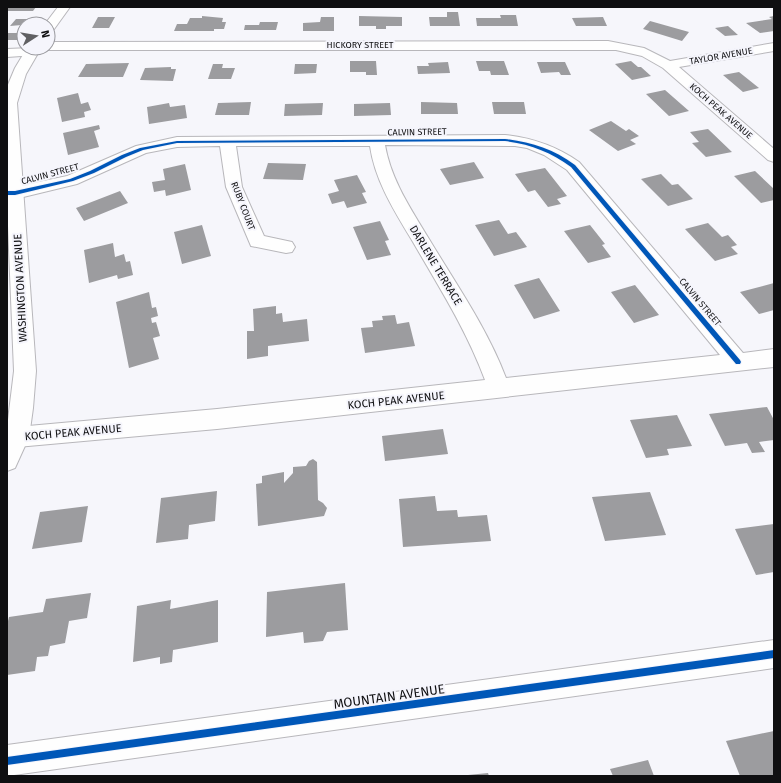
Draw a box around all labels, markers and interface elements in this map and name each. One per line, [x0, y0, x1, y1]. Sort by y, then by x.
north arrow [16, 16, 56, 56]
text: N [38, 29, 52, 39]
street label: HICKORY STREET [327, 40, 394, 50]
street label: TAYLOR AVENUE [689, 46, 753, 66]
street label: KOCH PEAK AVENUE [688, 81, 754, 141]
street label: CALVIN STREET [387, 126, 447, 138]
street label: CALVIN STREET [20, 161, 80, 186]
street label: RUBY COURT [229, 180, 257, 232]
street label: DARLENE TERRACE [407, 223, 465, 308]
street label: WASHINGTON AVENUE [11, 233, 30, 343]
street label: CALVIN STREET [677, 276, 723, 328]
street label: KOCH PEAK AVENUE [347, 389, 445, 412]
street label: KOCH PEAK AVENUE [24, 422, 122, 443]
street label: MOUNTAIN AVENUE [333, 681, 446, 712]

